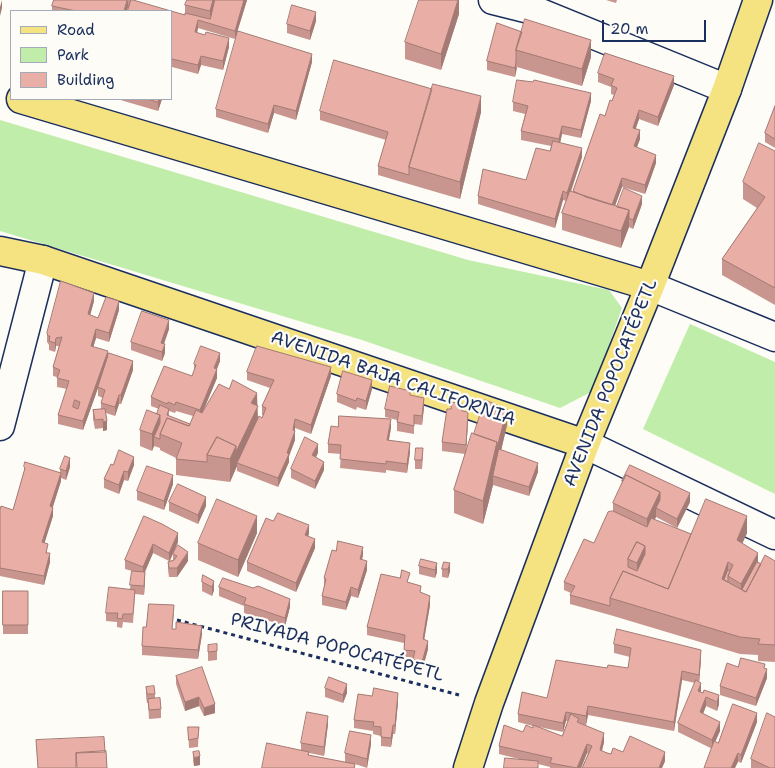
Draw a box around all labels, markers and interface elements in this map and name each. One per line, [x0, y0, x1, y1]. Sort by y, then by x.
legend [10, 10, 172, 100]
scale bar [605, 10, 709, 42]
text: 20 m [610, 19, 649, 39]
text: Road [57, 20, 95, 40]
text: Park [57, 45, 89, 65]
text: Building [57, 70, 114, 90]
street label: AVENIDA POPOCATÉPETL [559, 276, 663, 490]
street label: AVENIDA BAJA CALIFORNIA [268, 327, 518, 431]
street label: PRIVADA POPOCATÉPETL [228, 609, 446, 687]

